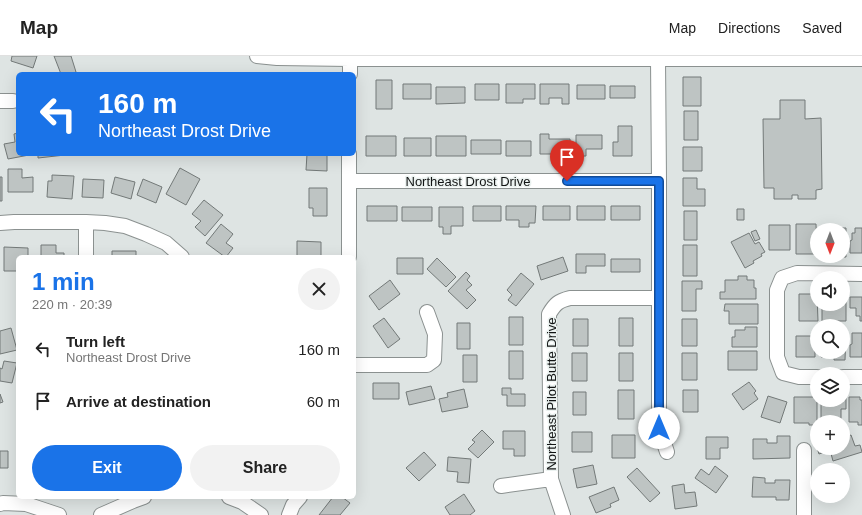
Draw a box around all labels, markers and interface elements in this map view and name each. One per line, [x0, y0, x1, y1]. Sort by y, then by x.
text: Map [20, 17, 58, 38]
text: Map [669, 20, 696, 36]
text: Directions [718, 20, 780, 36]
text: Saved [802, 20, 842, 36]
icon: left [32, 88, 84, 140]
text: 160 m [98, 88, 177, 119]
text: Northeast Drost Drive [98, 121, 271, 141]
pin [550, 140, 584, 181]
icon: arrive [556, 146, 578, 168]
street label: Northeast Drost Drive [406, 174, 530, 189]
north arrow [810, 223, 850, 263]
map controls [810, 223, 850, 503]
text: 1 min [32, 268, 95, 295]
button: close [298, 268, 340, 310]
button: sound [810, 271, 850, 311]
text: 220 m · 20:39 [32, 297, 112, 312]
street label: Northeast Pilot Butte Drive [544, 317, 559, 471]
button: search [810, 319, 850, 359]
text: Turn left [66, 333, 125, 350]
icon: left [32, 338, 54, 360]
text: 160 m [298, 341, 340, 358]
text: Northeast Drost Drive [66, 350, 191, 365]
button: layers [810, 367, 850, 407]
icon: arrive [32, 390, 54, 412]
text: Arrive at destination [66, 393, 211, 410]
text: 60 m [307, 393, 340, 410]
position arrow [638, 407, 680, 449]
button: + [810, 415, 850, 455]
button: Exit [32, 445, 182, 491]
button: Share [190, 445, 340, 491]
button: − [810, 463, 850, 503]

